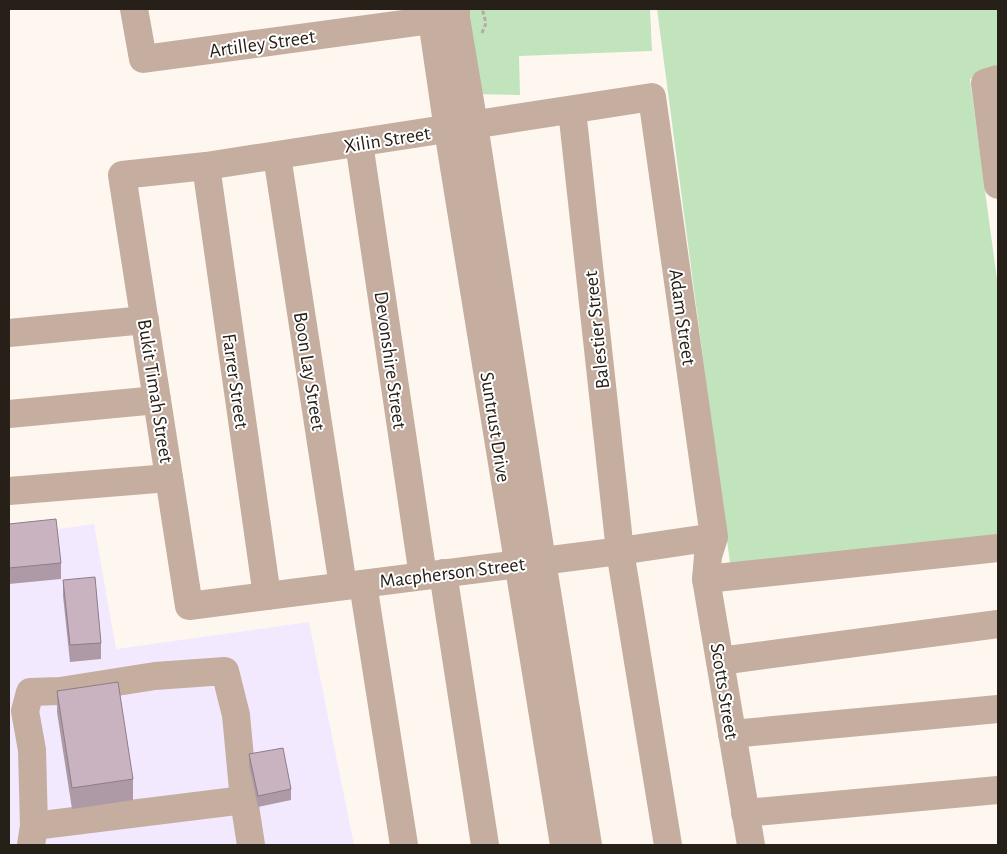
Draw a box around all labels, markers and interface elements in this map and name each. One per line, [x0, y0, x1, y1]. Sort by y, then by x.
street label: Artilley Street [208, 27, 317, 61]
street label: Xilin Street [343, 123, 432, 157]
street label: Adam Street [665, 268, 699, 367]
street label: Balestier Street [581, 269, 613, 390]
street label: Devonshire Street [370, 290, 410, 431]
street label: Boon Lay Street [290, 310, 328, 433]
street label: Bukit Timah Street [134, 318, 176, 465]
street label: Farrer Street [218, 332, 252, 431]
street label: Suntrust Drive [476, 371, 514, 484]
street label: Macpherson Street [378, 554, 527, 592]
street label: Scotts Street [707, 642, 742, 741]

